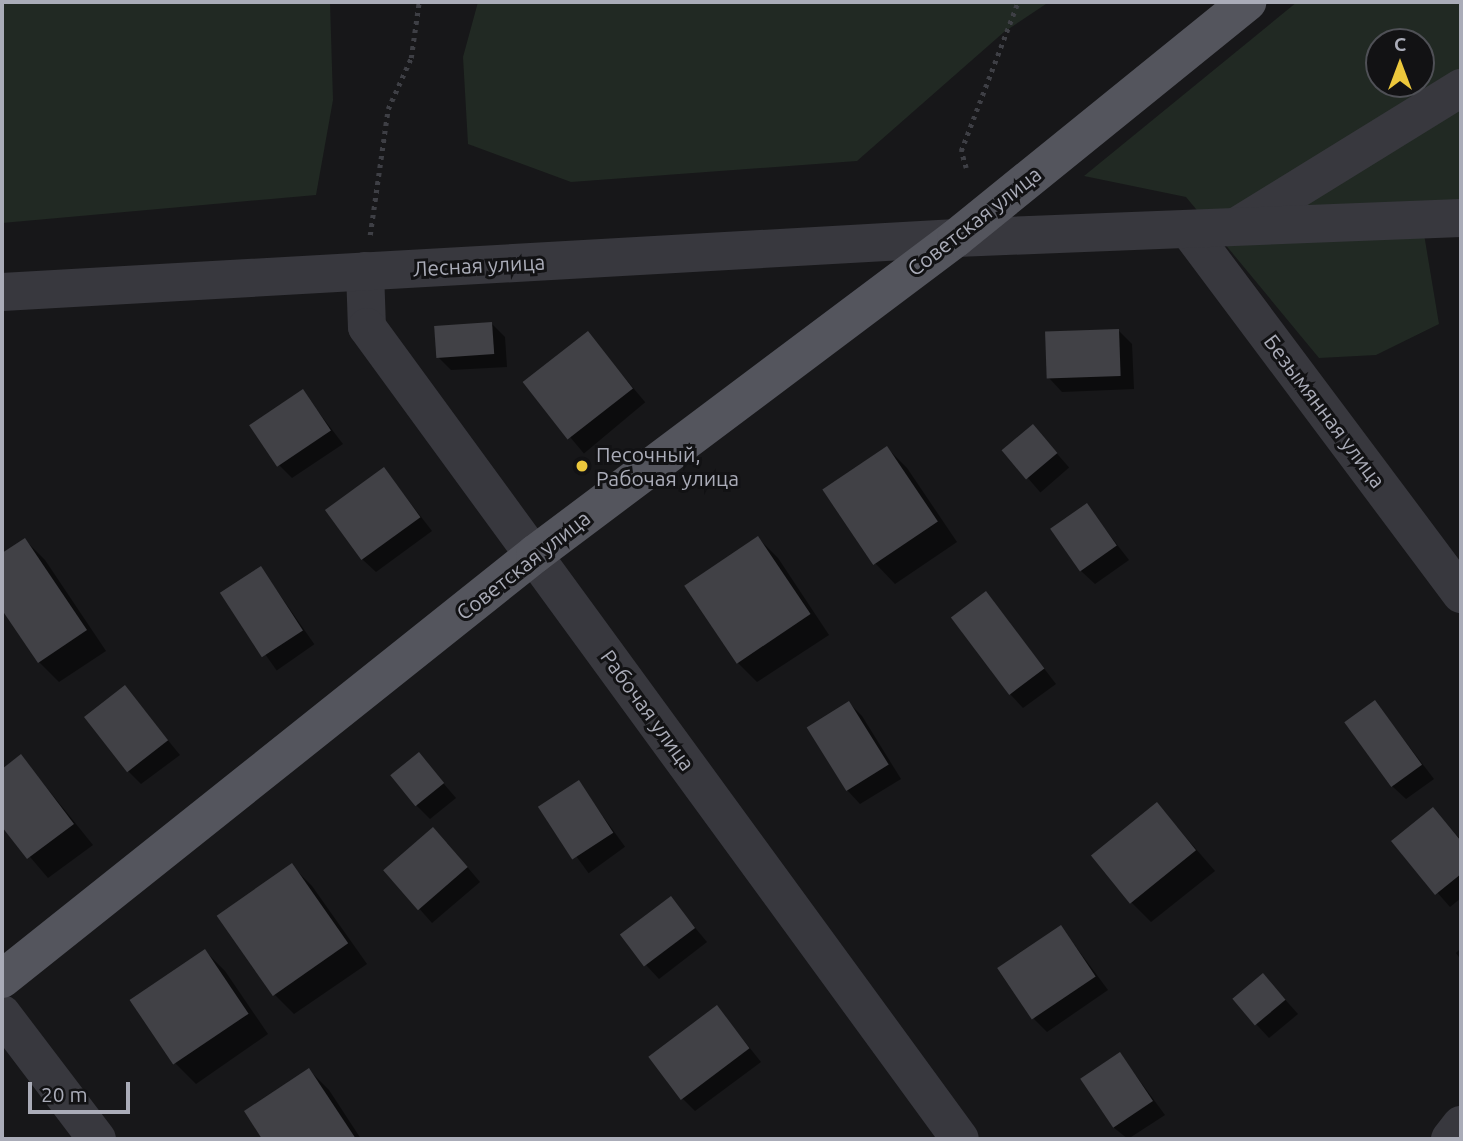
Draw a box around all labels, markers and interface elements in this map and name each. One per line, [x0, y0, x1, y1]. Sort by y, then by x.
north arrow [1365, 28, 1435, 98]
text: С [1394, 33, 1406, 55]
street label: Советская улица [902, 161, 1046, 281]
street label: Лесная улица [412, 249, 546, 281]
street label: Безымянная улица [1259, 329, 1391, 493]
place label: Песочный, Рабочая улица [596, 441, 739, 491]
marker: Песочный, Рабочая улица [574, 458, 590, 474]
street label: Советская улица [451, 505, 595, 625]
street label: Рабочая улица [596, 645, 700, 775]
scale bar [32, 1068, 133, 1112]
text: 20 m [41, 1082, 88, 1106]

